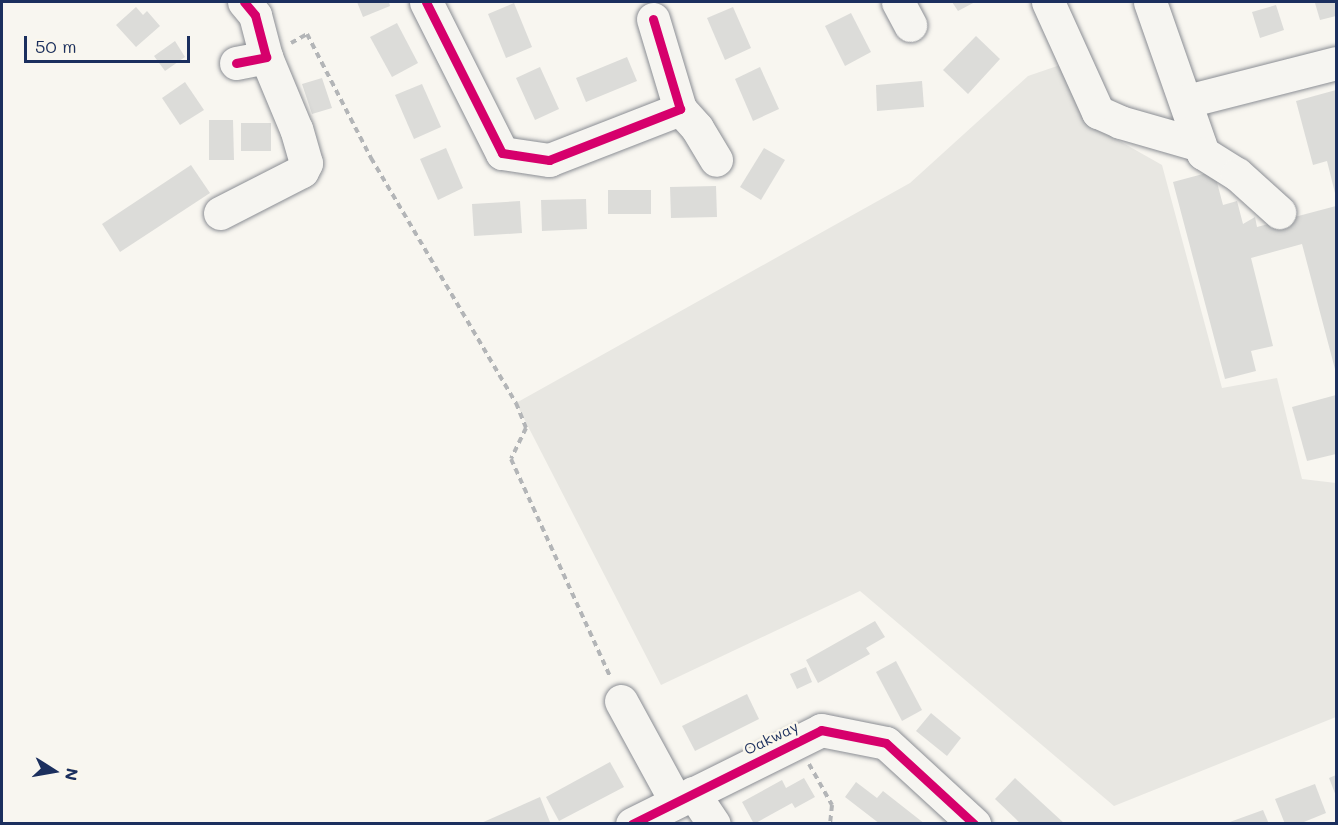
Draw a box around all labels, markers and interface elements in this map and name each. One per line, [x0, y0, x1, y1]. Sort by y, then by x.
scale bar [27, 24, 194, 62]
text: 50 m [35, 34, 77, 58]
street label: Oakway [741, 717, 801, 759]
north arrow [24, 741, 84, 801]
text: N [61, 767, 84, 782]

